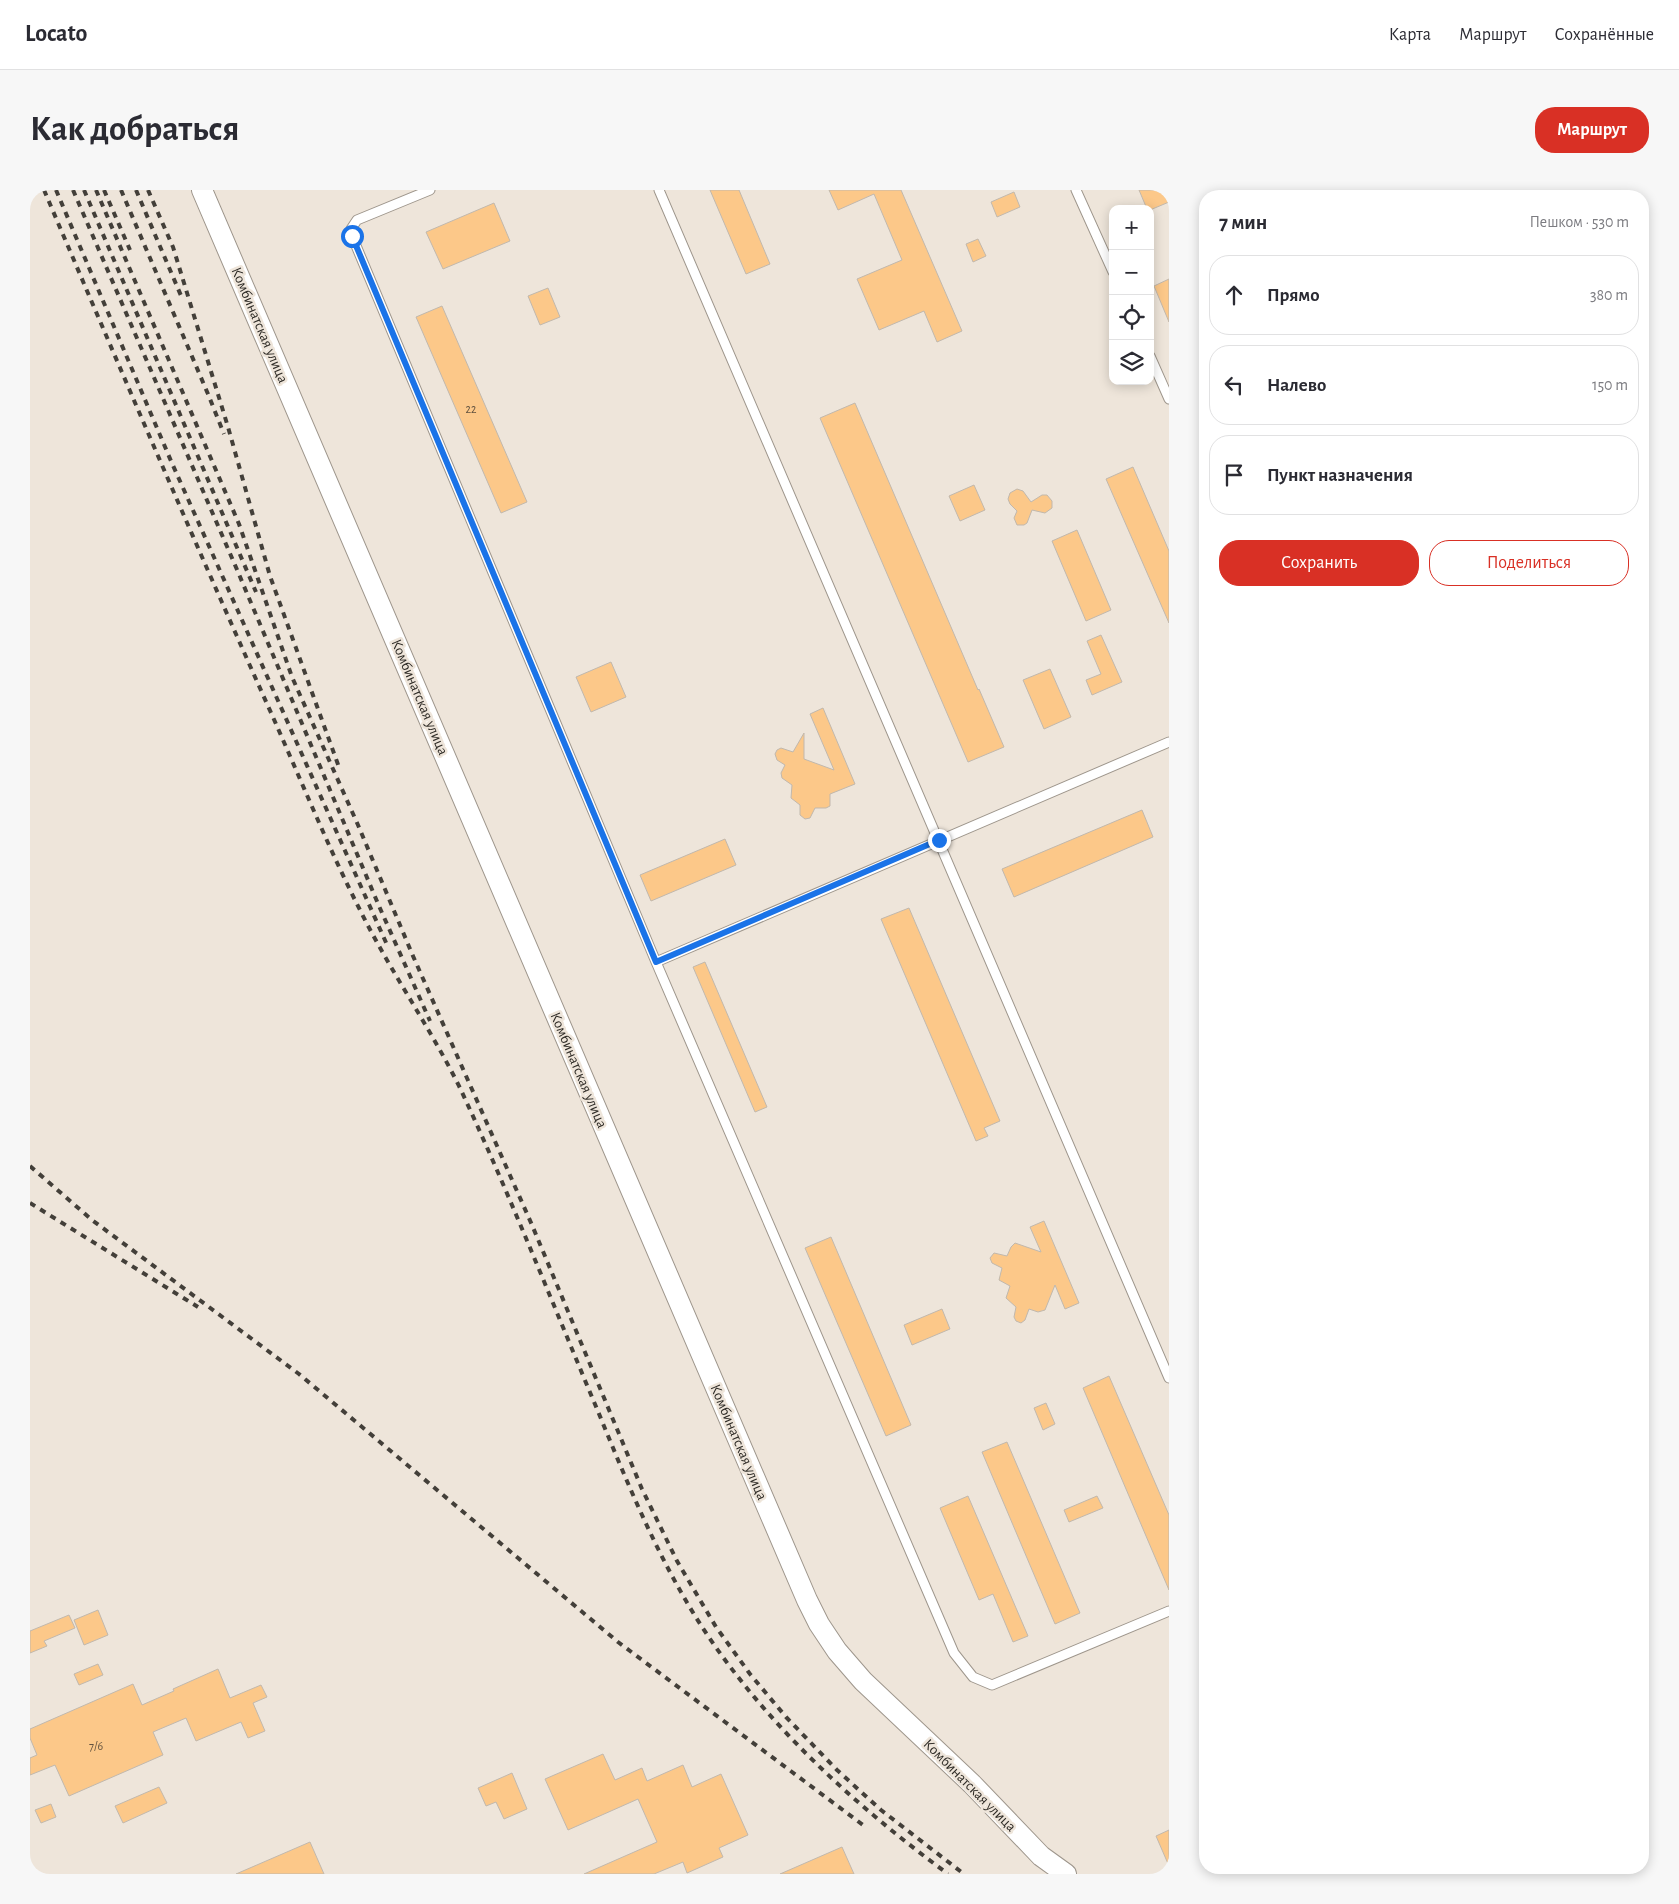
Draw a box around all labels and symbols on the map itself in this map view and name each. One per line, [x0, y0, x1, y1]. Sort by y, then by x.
route start [341, 225, 364, 248]
street label: Комбинатская улица [228, 265, 291, 385]
house number: 22 [466, 403, 477, 415]
street label: Комбинатская улица [388, 637, 451, 757]
route end [928, 829, 951, 852]
street label: Комбинатская улица [547, 1010, 610, 1130]
street label: Комбинатская улица [707, 1382, 770, 1502]
street label: Комбинатская улица [920, 1736, 1019, 1835]
house number: 7/6 [89, 1740, 103, 1752]

